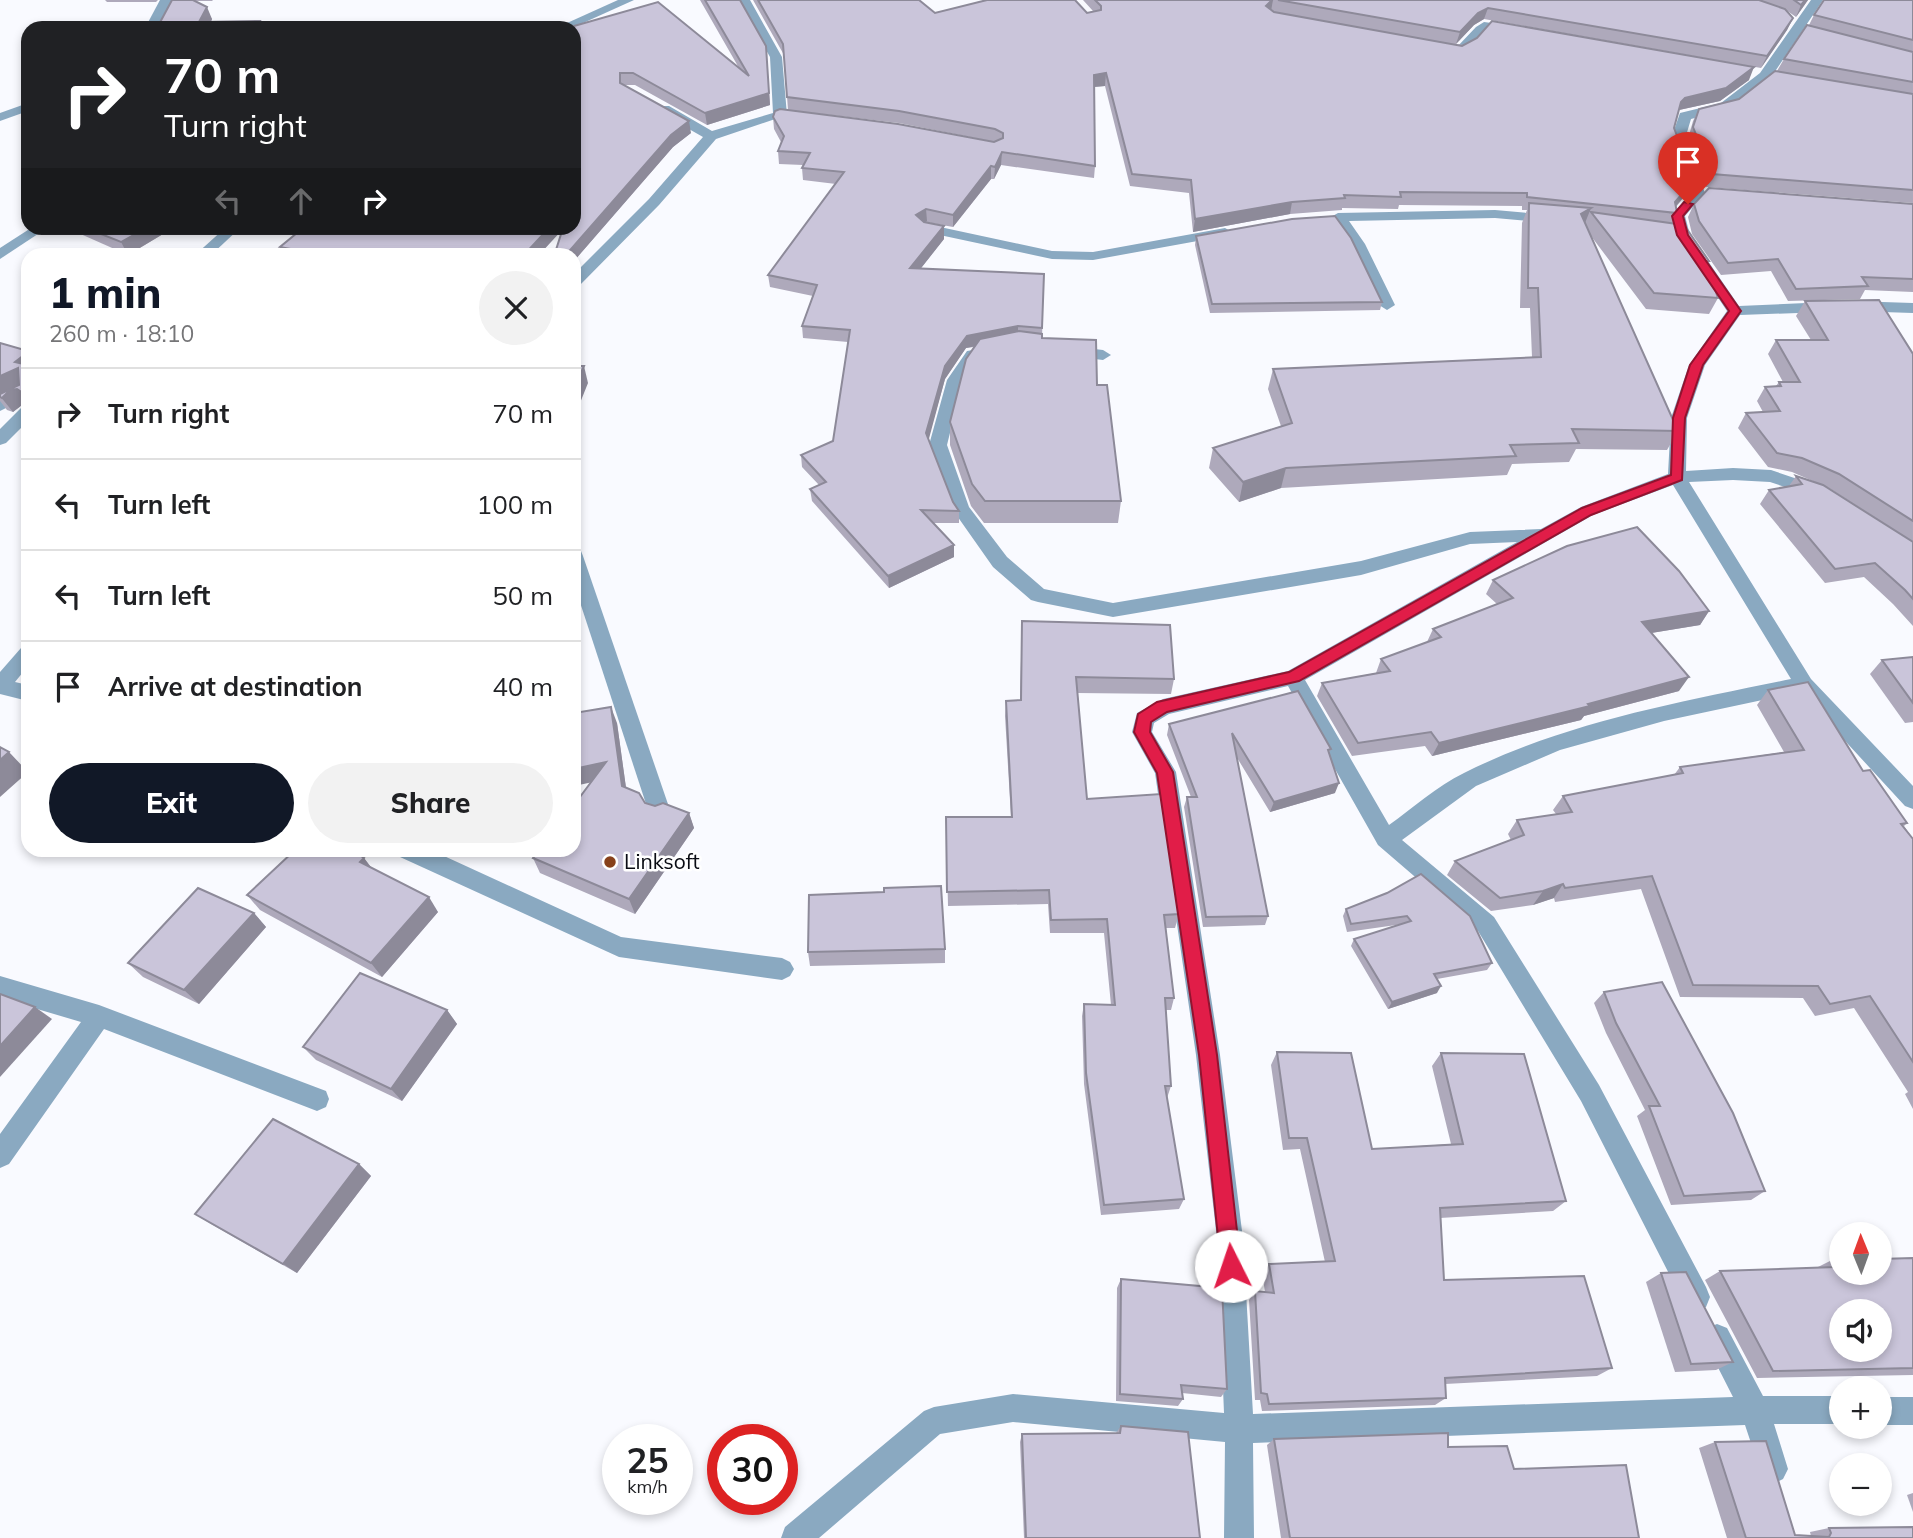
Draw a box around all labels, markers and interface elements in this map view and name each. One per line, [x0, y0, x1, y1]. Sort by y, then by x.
text: 70 m [164, 44, 280, 105]
icon: right [49, 49, 140, 140]
text: Turn right [164, 105, 307, 145]
pin [1658, 132, 1718, 204]
icon: arrive [1669, 143, 1707, 181]
icon: left [209, 182, 247, 220]
icon: ahead [282, 182, 320, 220]
icon: right [355, 182, 393, 220]
text: 1 min [49, 266, 162, 319]
button: close [479, 271, 553, 345]
text: 260 m · 18:10 [49, 319, 194, 348]
icon: right [49, 395, 87, 433]
text: Turn right [108, 397, 229, 430]
text: 70 m [492, 397, 553, 430]
icon: left [49, 486, 87, 524]
text: Turn left [108, 488, 210, 521]
text: 100 m [477, 488, 553, 521]
icon: left [49, 577, 87, 615]
text: Turn left [108, 579, 210, 612]
text: 50 m [492, 579, 553, 612]
icon: arrive [49, 668, 87, 706]
text: Arrive at destination [108, 670, 363, 703]
text: 40 m [492, 670, 553, 703]
button: Exit [49, 763, 294, 843]
button: Share [308, 763, 553, 843]
place label: Linksoft [624, 848, 700, 874]
marker: Linksoft [602, 854, 618, 870]
north arrow [1829, 1222, 1892, 1284]
map controls [1829, 1222, 1892, 1516]
position arrow [1194, 1229, 1268, 1303]
button: sound [1829, 1299, 1892, 1362]
button: + [1829, 1376, 1892, 1439]
speed limit sign: 30 [707, 1424, 798, 1515]
text: 25 [626, 1438, 669, 1482]
button: − [1829, 1453, 1892, 1516]
text: km/h [627, 1475, 668, 1498]

